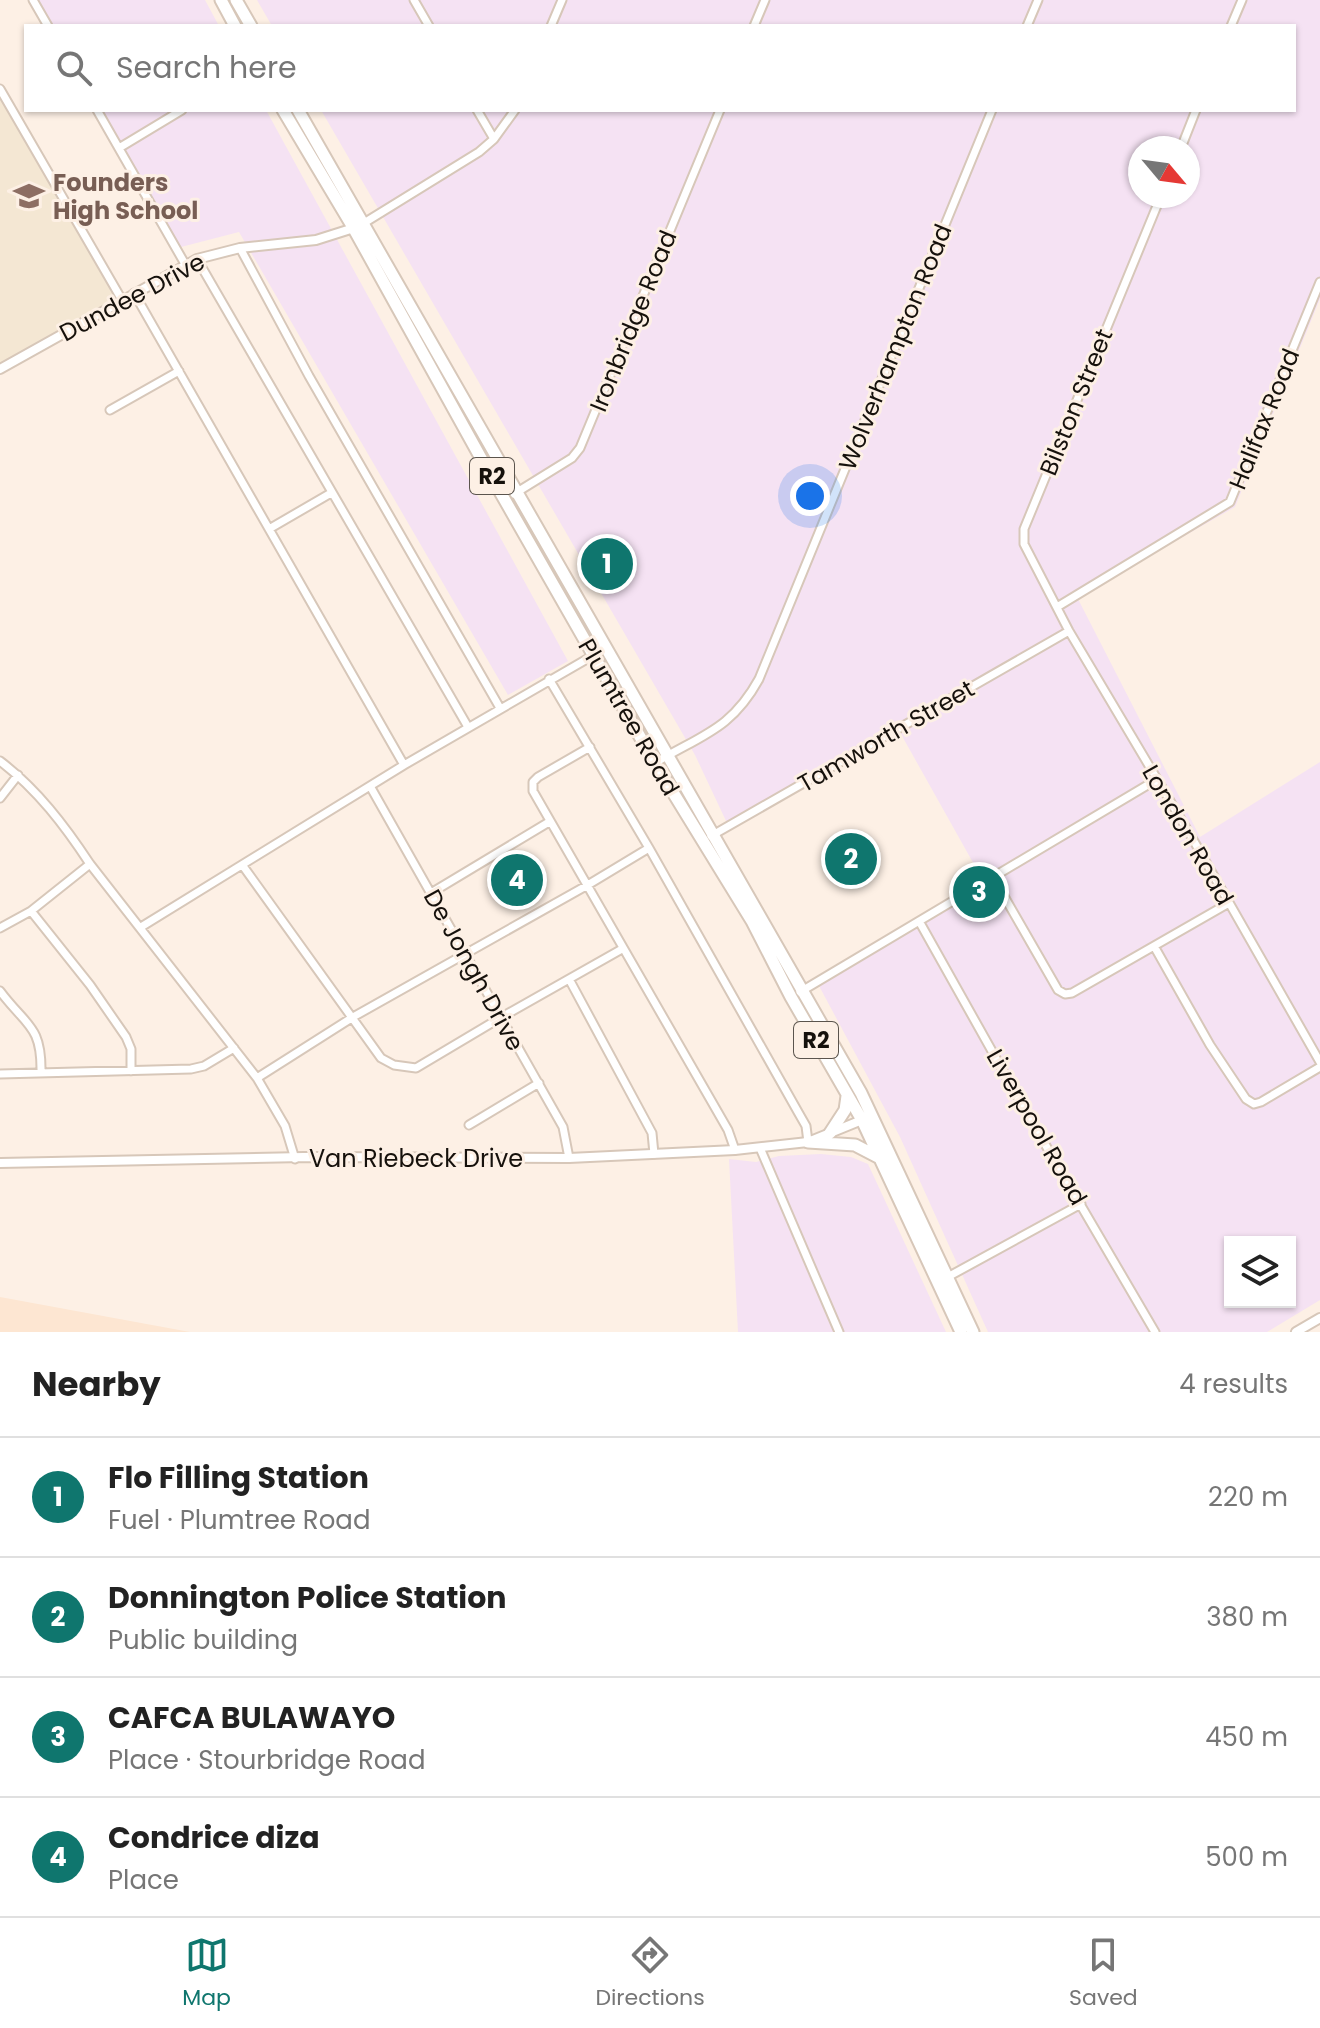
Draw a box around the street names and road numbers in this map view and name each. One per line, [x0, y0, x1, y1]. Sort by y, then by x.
street label: Wolverhampton Road [830, 219, 960, 475]
street label: Ironbridge Road [582, 225, 684, 417]
street label: Dundee Drive [54, 245, 210, 349]
street label: Bilston Street [1032, 324, 1120, 480]
street label: Halifax Road [1221, 344, 1307, 494]
road number: R2 [470, 458, 514, 494]
street label: Plumtree Road [571, 632, 687, 802]
street label: Tamworth Street [792, 672, 980, 800]
street label: London Road [1134, 759, 1242, 911]
street label: De Jongh Drive [416, 883, 532, 1057]
road number: R2 [794, 1022, 838, 1058]
street label: Liverpool Road [979, 1043, 1095, 1211]
street label: Van Riebeck Drive [309, 1142, 523, 1175]

